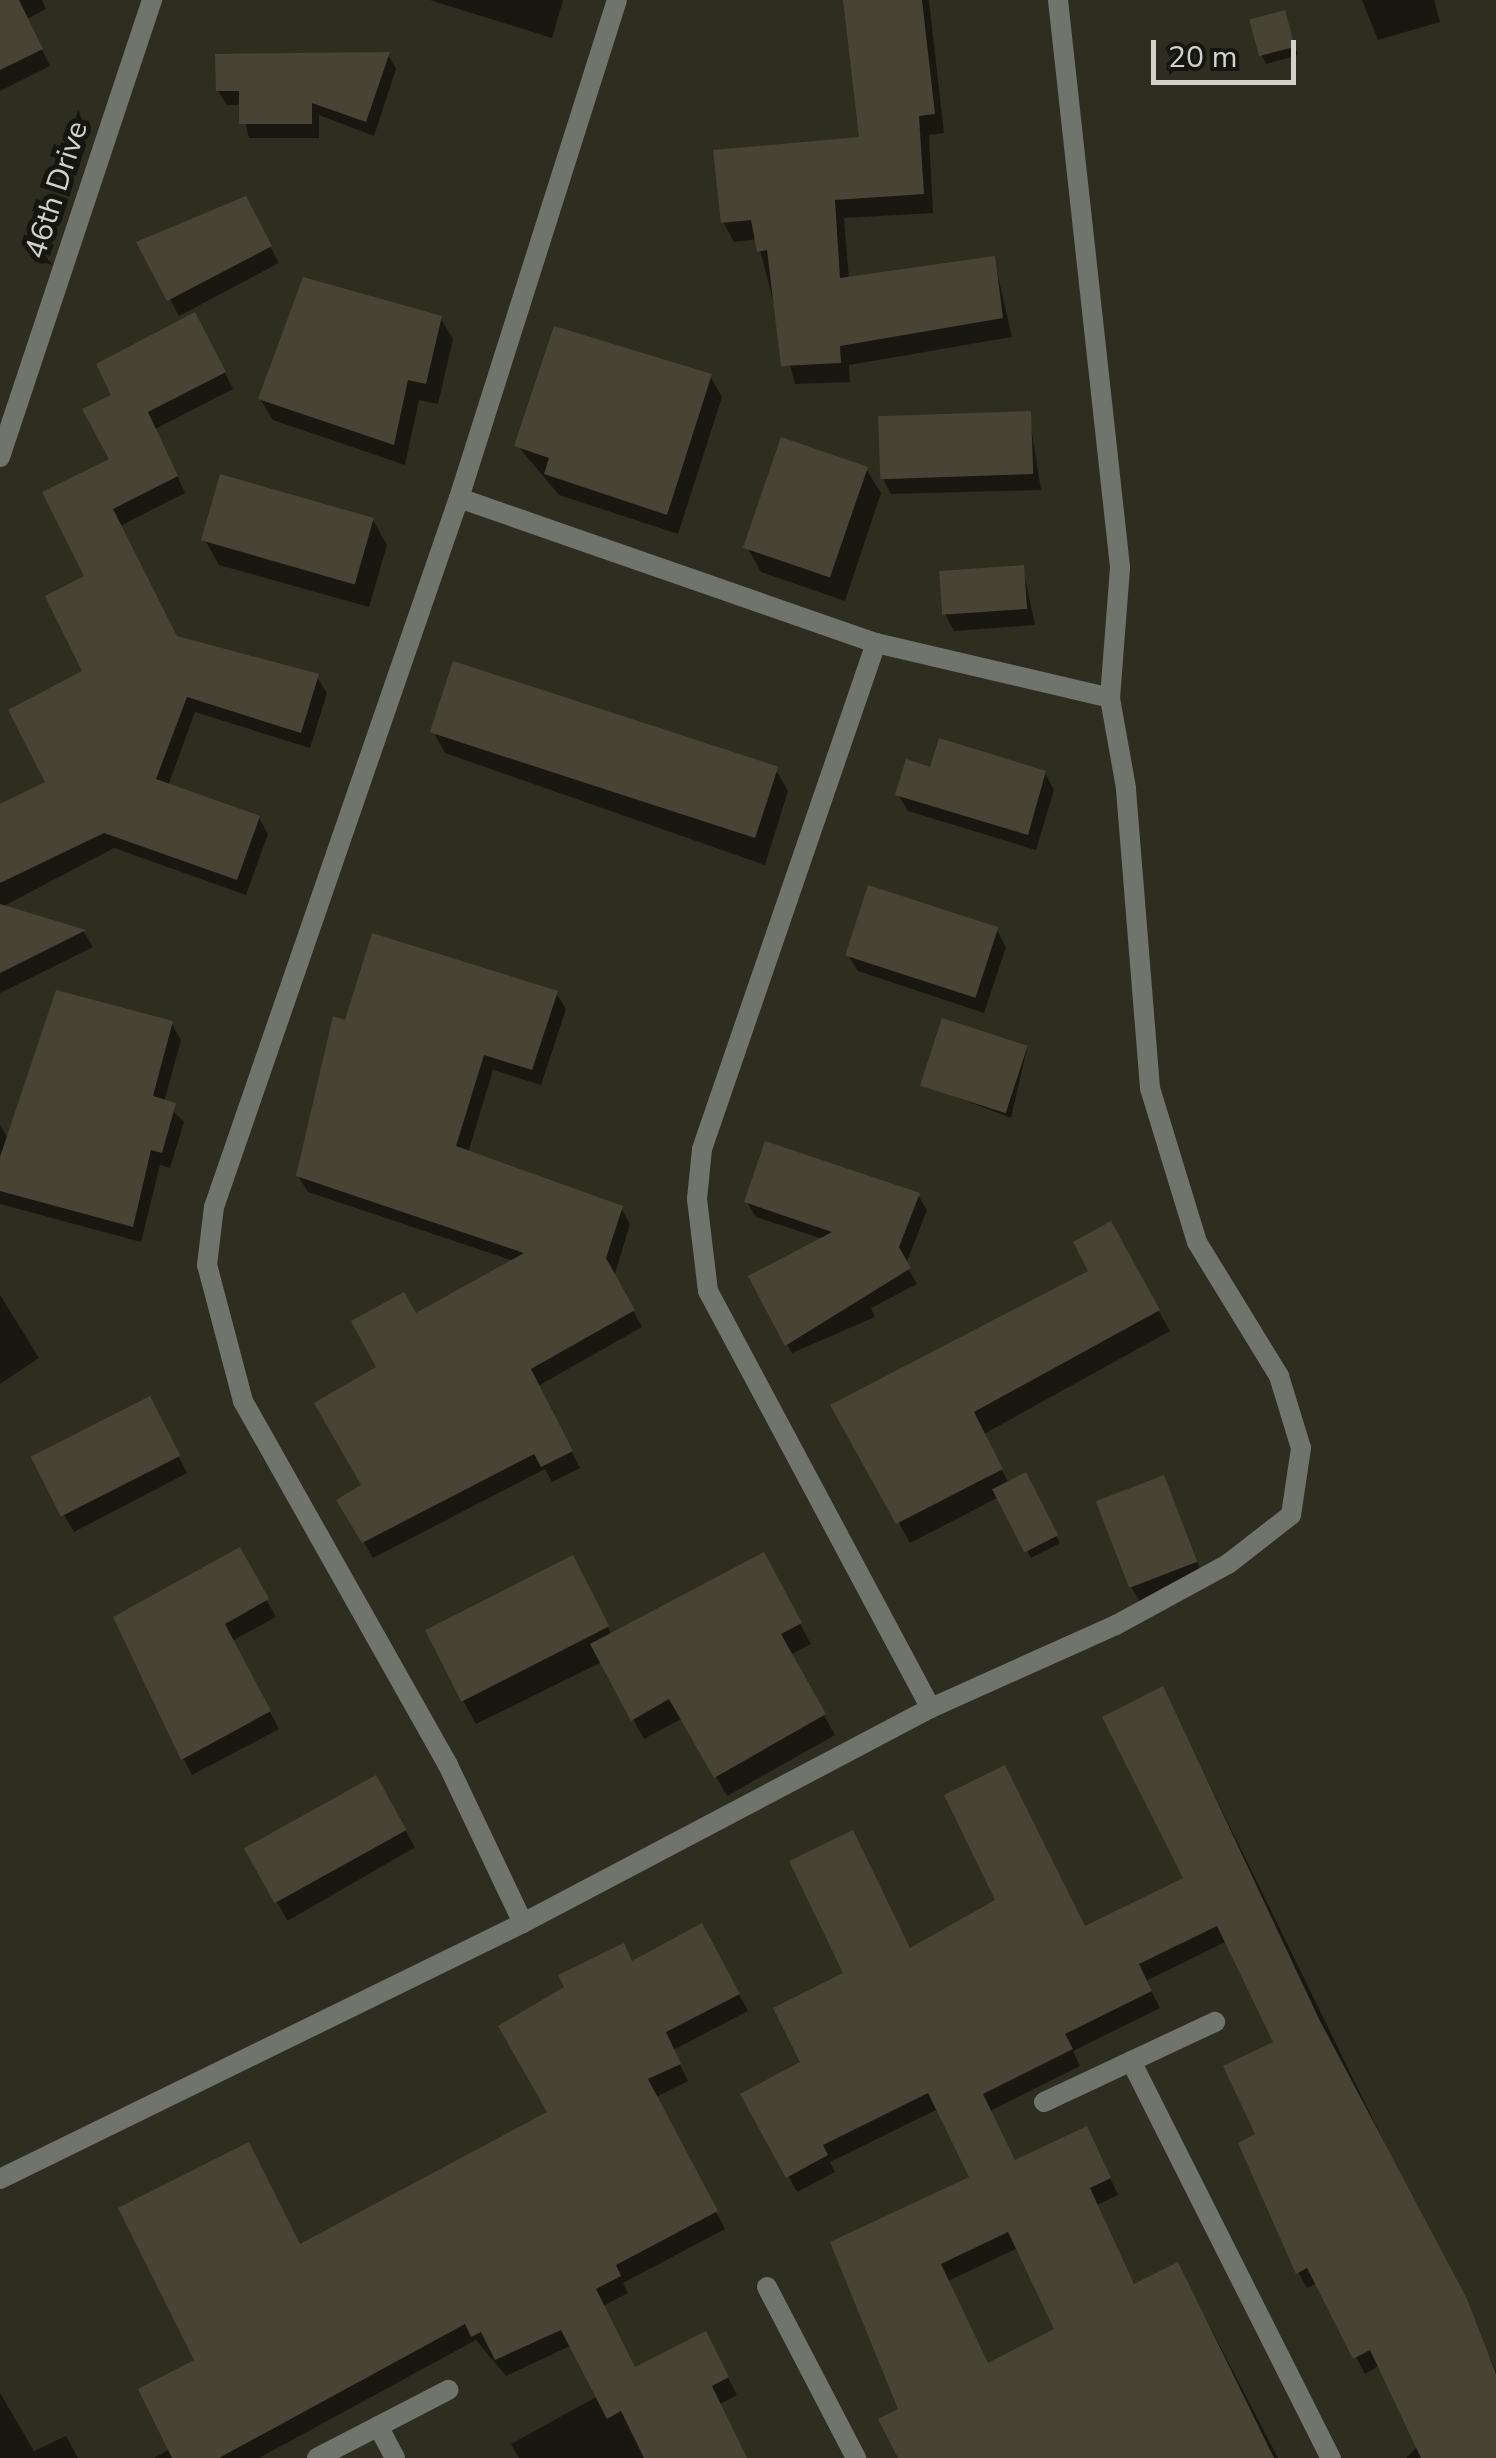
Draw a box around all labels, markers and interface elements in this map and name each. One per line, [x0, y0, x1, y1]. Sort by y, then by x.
scale bar [1156, 20, 1301, 82]
text: 20 m [1168, 37, 1237, 78]
street label: 46th Drive [18, 117, 96, 263]

